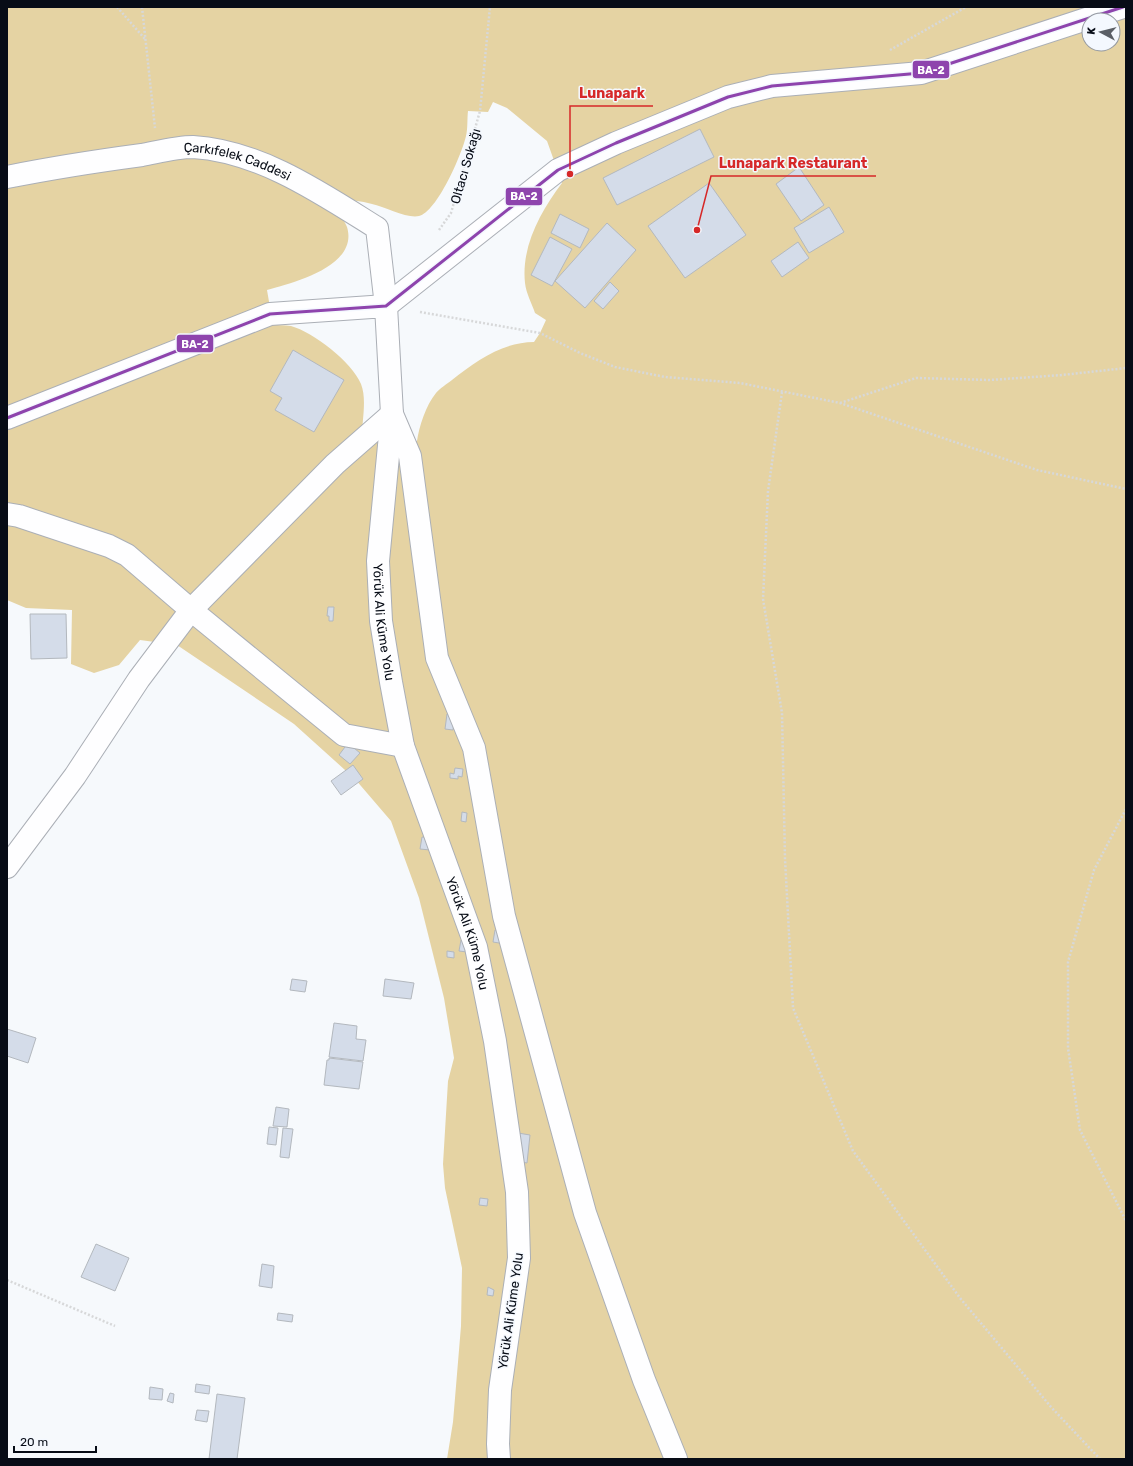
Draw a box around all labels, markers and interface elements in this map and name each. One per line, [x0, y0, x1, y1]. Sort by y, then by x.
north arrow [1081, 12, 1121, 52]
text: K [1085, 26, 1099, 35]
line badge: BA-2 [912, 60, 950, 79]
text: BA-2 [917, 64, 945, 77]
callout: Lunapark [570, 80, 653, 106]
text: Lunapark [579, 85, 646, 102]
street label: Oltacı Sokağı [448, 127, 484, 206]
street label: Çarkıfelek Caddesi [183, 140, 293, 184]
callout: Lunapark Restaurant [711, 150, 876, 176]
text: Lunapark Restaurant [719, 155, 868, 172]
line badge: BA-2 [505, 187, 543, 206]
text: BA-2 [510, 190, 538, 203]
line badge: BA-2 [176, 334, 214, 353]
text: BA-2 [181, 338, 209, 351]
street label: Yörük Ali Küme Yolu [370, 563, 398, 682]
street label: Yörük Ali Küme Yolu [443, 875, 491, 991]
street label: Yörük Ali Küme Yolu [495, 1252, 526, 1371]
scale bar [14, 1428, 96, 1454]
text: 20 m [20, 1435, 48, 1449]

